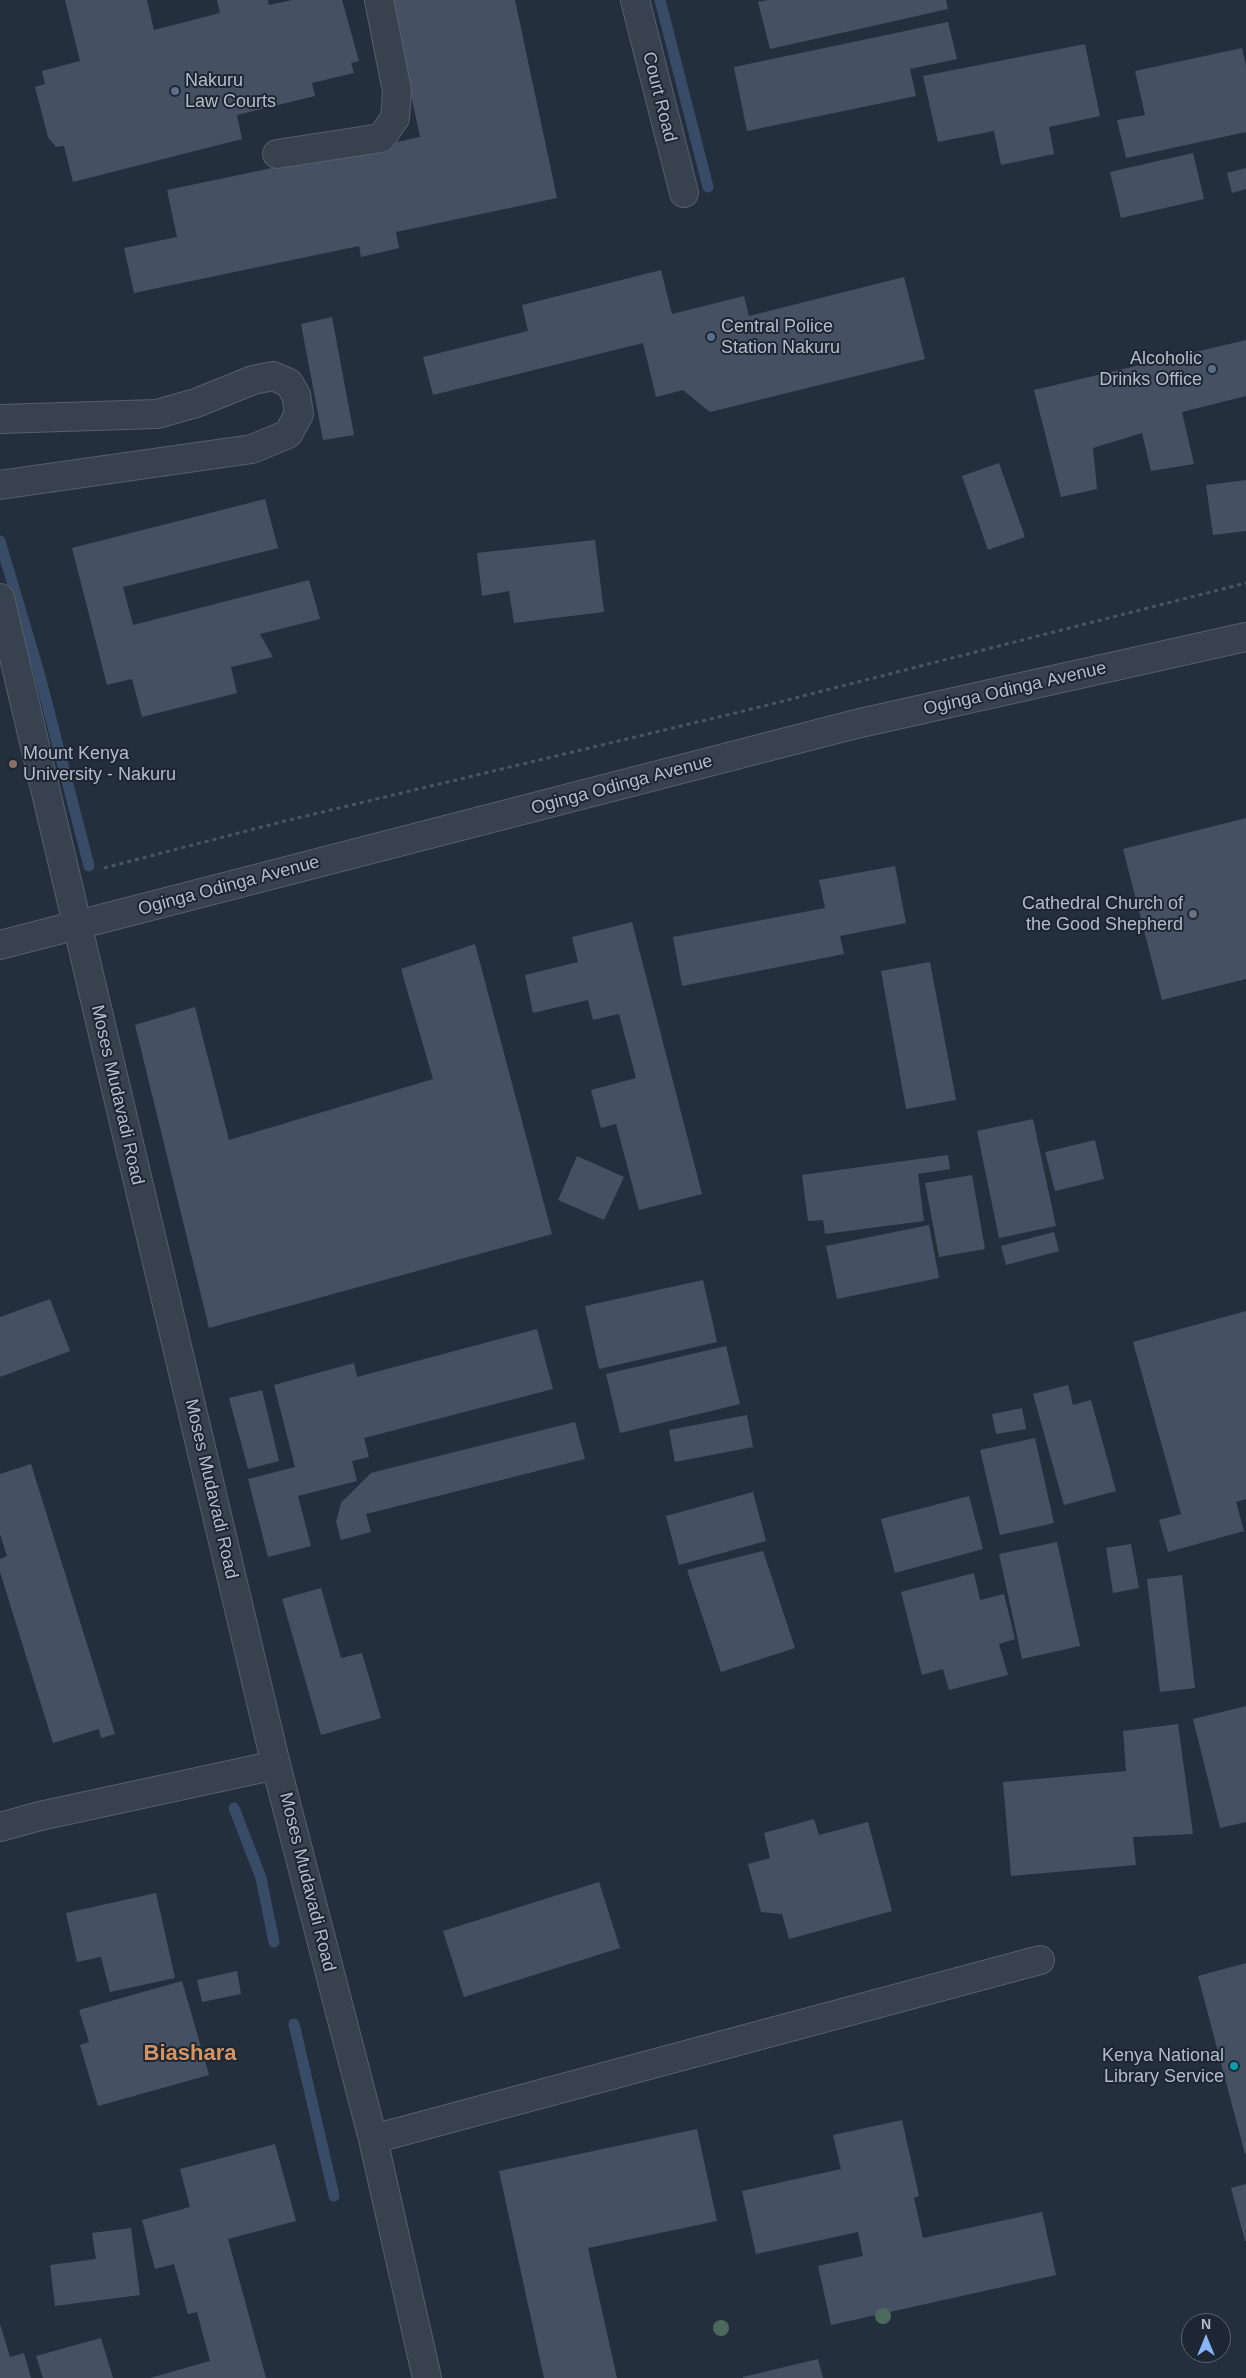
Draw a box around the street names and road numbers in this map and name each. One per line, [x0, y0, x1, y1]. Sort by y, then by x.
street label: Court Road [637, 50, 681, 144]
street label: Oginga Odinga Avenue [922, 657, 1108, 721]
street label: Oginga Odinga Avenue [529, 750, 715, 820]
street label: Oginga Odinga Avenue [136, 851, 322, 921]
street label: Moses Mudavadi Road [86, 1003, 148, 1187]
street label: Moses Mudavadi Road [180, 1397, 242, 1581]
street label: Moses Mudavadi Road [274, 1790, 340, 1974]

